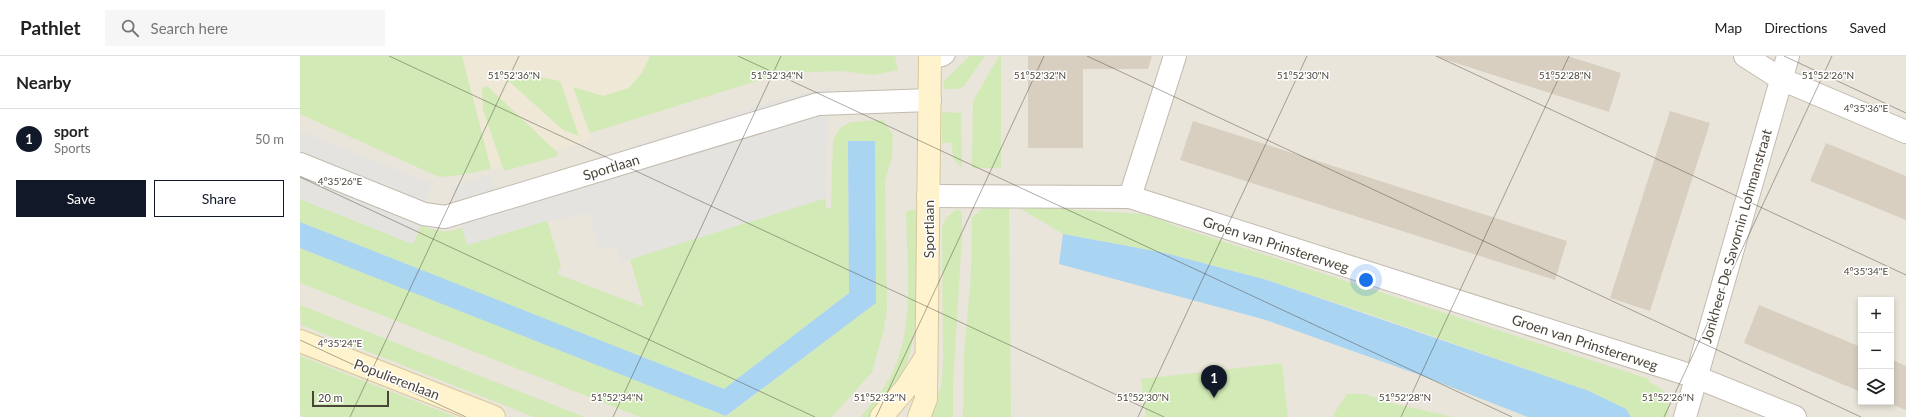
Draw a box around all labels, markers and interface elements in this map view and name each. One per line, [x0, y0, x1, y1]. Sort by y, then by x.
search box [105, 10, 385, 46]
text: Pathlet [20, 16, 81, 39]
icon: search [119, 17, 141, 39]
text: Search here [151, 19, 228, 37]
text: Map [1715, 19, 1742, 36]
text: Directions [1764, 19, 1827, 36]
text: Saved [1849, 19, 1886, 36]
text: 51°52'36"N [488, 69, 540, 81]
text: 51°52'34"N [751, 69, 803, 81]
text: 51°52'32"N [1014, 69, 1066, 81]
text: 51°52'30"N [1277, 69, 1329, 81]
text: 51°52'28"N [1539, 69, 1591, 81]
text: 51°52'26"N [1802, 69, 1854, 81]
text: Nearby [16, 72, 71, 93]
text: 4°35'36"E [1844, 102, 1889, 114]
text: sport [54, 122, 89, 140]
street label: Jonkheer De Savornin Lohmanstraat [1697, 127, 1775, 345]
text: 1 [25, 131, 33, 147]
text: 50 m [255, 131, 284, 147]
text: Sports [54, 140, 91, 156]
street label: Sportlaan [581, 150, 641, 184]
text: 4°35'26"E [318, 175, 363, 187]
button: Save [16, 180, 146, 217]
button: Share [154, 180, 284, 217]
street label: Sportlaan [920, 200, 937, 258]
street label: Groen van Prinstererweg [1201, 212, 1351, 276]
text: 4°35'34"E [1844, 265, 1889, 277]
your location [1356, 270, 1376, 290]
map controls [1858, 297, 1894, 405]
button: + [1858, 297, 1894, 333]
street label: Groen van Prinstererweg [1510, 310, 1660, 374]
button: − [1858, 333, 1894, 369]
text: 4°35'24"E [318, 337, 363, 349]
street label: Populierenlaan [352, 355, 442, 403]
pin: 1 [1201, 365, 1227, 398]
button: layers [1858, 369, 1894, 405]
scale bar [312, 389, 389, 408]
text: 20 m [318, 391, 343, 404]
text: 51°52'34"N [591, 391, 643, 403]
text: 51°52'32"N [854, 391, 906, 403]
text: 51°52'30"N [1117, 391, 1169, 403]
text: 51°52'28"N [1379, 391, 1431, 403]
text: 51°52'26"N [1642, 391, 1694, 403]

